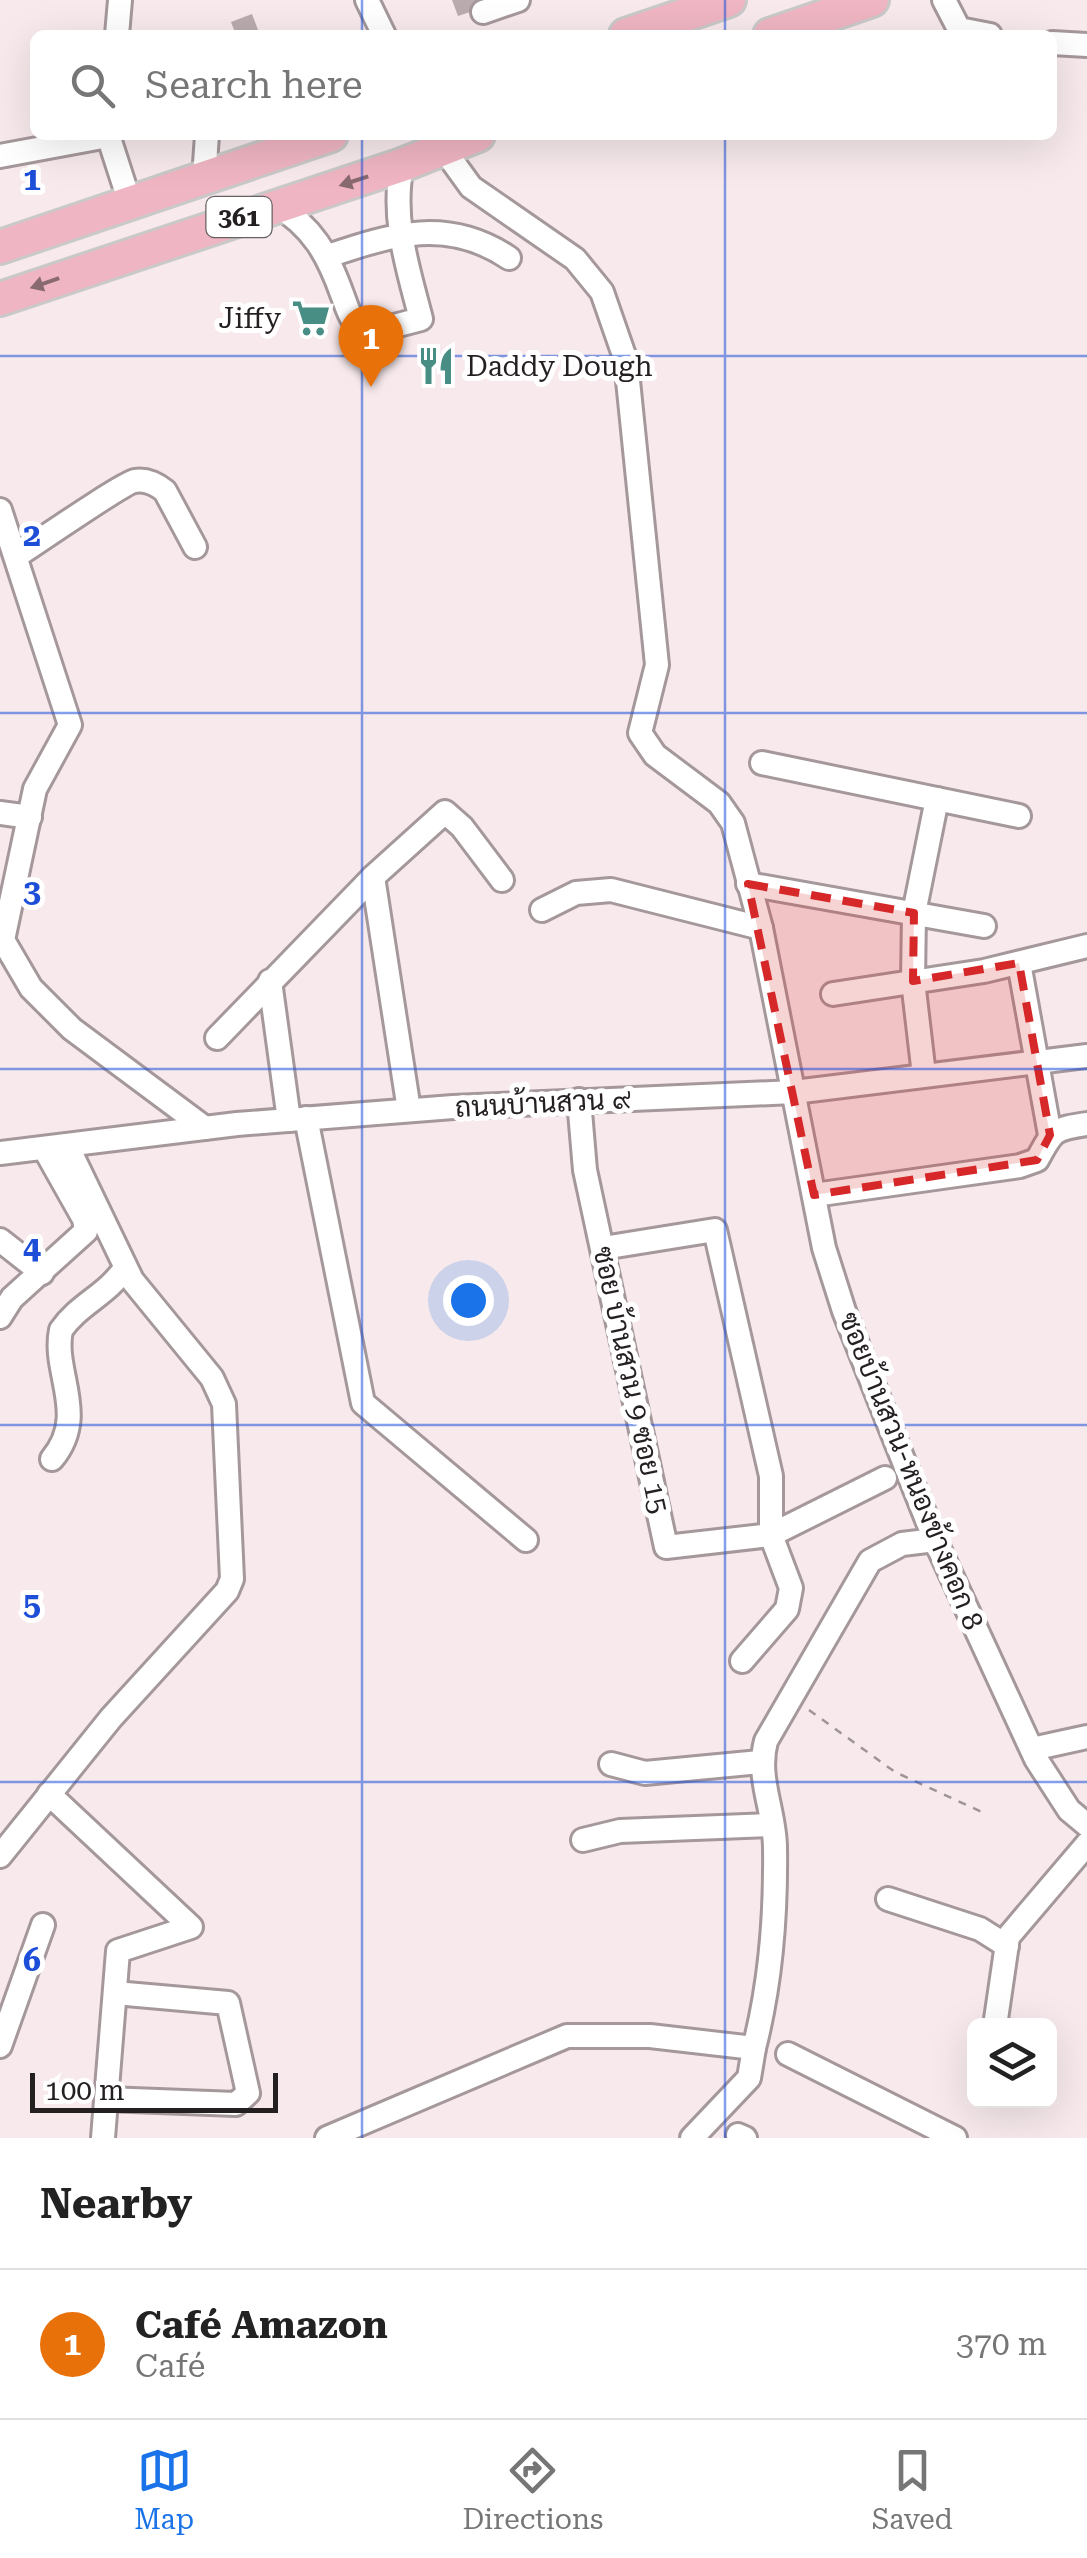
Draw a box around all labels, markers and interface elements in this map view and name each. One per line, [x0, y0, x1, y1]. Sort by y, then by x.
search box [30, 30, 1057, 140]
icon: search [65, 58, 120, 113]
text: Search here [145, 63, 363, 107]
text: 1 [23, 160, 41, 198]
one-way arrow [338, 174, 368, 189]
road number: 361 [206, 197, 272, 237]
one-way arrow [30, 276, 60, 291]
supermarket icon: Jiffy [290, 297, 332, 339]
place label: Jiffy [219, 302, 281, 335]
pin: 1 [338, 304, 404, 387]
restaurant icon: Daddy Dough [415, 345, 457, 387]
place label: Daddy Dough [466, 350, 653, 383]
text: 2 [23, 516, 41, 554]
text: 3 [23, 872, 41, 910]
street label: ถนนบ้านสวน ๙ [454, 1080, 632, 1124]
text: 4 [23, 1229, 41, 1267]
street label: ซอย บ้านสวน 9 ซอย 15 [587, 1243, 677, 1517]
your location [443, 1275, 494, 1326]
street label: ซอยบ้านสวน-หนองข้างคอก 8 [832, 1307, 992, 1635]
text: 5 [23, 1585, 41, 1623]
text: 6 [23, 1941, 41, 1979]
map controls [967, 2018, 1057, 2108]
button: layers [967, 2018, 1057, 2108]
scale bar [30, 2068, 278, 2112]
text: 100 m [45, 2074, 125, 2107]
text: Nearby [40, 2179, 192, 2228]
text: Café Amazon [135, 2303, 388, 2347]
text: 1 [64, 2325, 81, 2363]
text: 370 m [956, 2325, 1047, 2363]
text: Café [135, 2347, 205, 2385]
tab: Map [134, 2443, 194, 2536]
tab: Directions [462, 2443, 603, 2536]
tab: Saved [872, 2443, 953, 2536]

